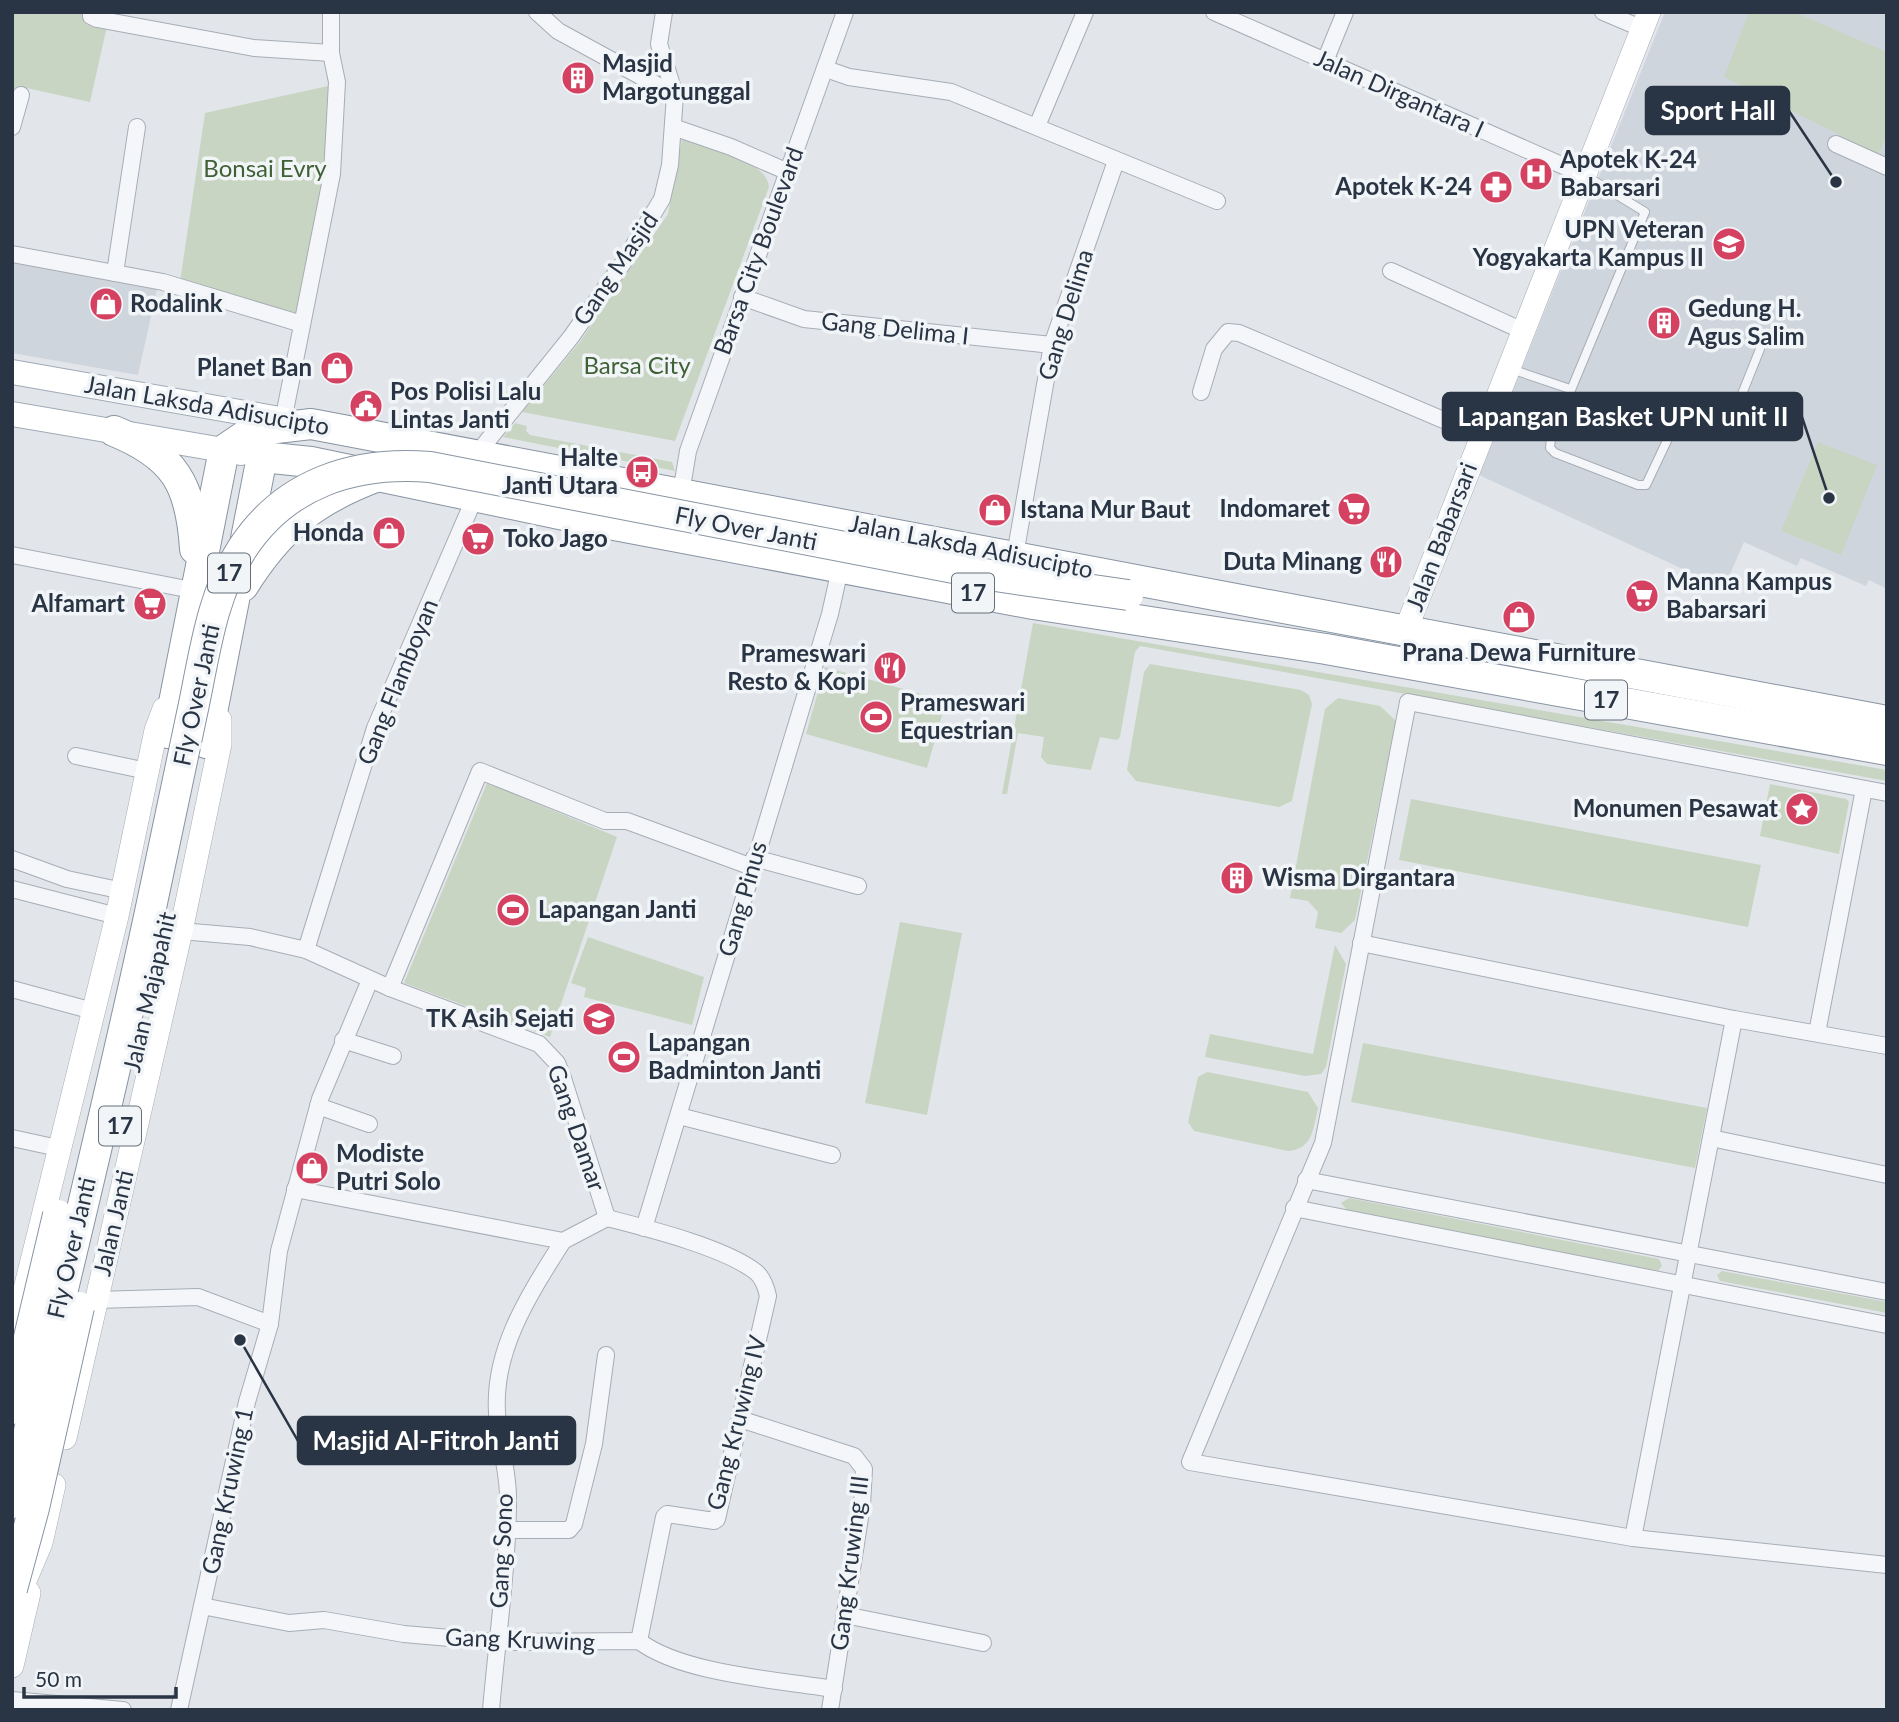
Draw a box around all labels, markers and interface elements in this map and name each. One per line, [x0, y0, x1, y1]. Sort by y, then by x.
street label: Jalan Dirgantara I [1310, 42, 1489, 143]
place label: Masjid Margotunggal [602, 48, 751, 105]
building icon: Masjid Margotunggal [559, 59, 597, 97]
callout: Sport Hall [1646, 87, 1789, 134]
text: Sport Hall [1660, 94, 1776, 126]
street label: Barsa City Boulevard [707, 143, 809, 358]
place label: Apotek K-24 Babarsari [1559, 144, 1697, 201]
park label: Bonsai Evry [203, 153, 327, 182]
hospital icon: Apotek K-24 Babarsari [1517, 155, 1555, 193]
pharmacy icon: Apotek K-24 [1477, 168, 1515, 206]
place label: Apotek K-24 [1334, 171, 1472, 200]
street label: Gang Masjid [566, 206, 663, 330]
place label: UPN Veteran Yogyakarta Kampus II [1472, 214, 1704, 271]
school or university icon: UPN Veteran Yogyakarta Kampus II [1710, 225, 1748, 263]
street label: Gang Delima [1031, 246, 1098, 383]
shop icon: Rodalink [87, 285, 125, 323]
place label: Rodalink [130, 288, 223, 317]
place label: Gedung H. Agus Salim [1687, 293, 1805, 350]
building icon: Gedung H. Agus Salim [1645, 304, 1683, 342]
street label: Gang Delima I [820, 305, 970, 350]
shop icon: Planet Ban [318, 349, 356, 387]
park label: Barsa City [583, 350, 691, 379]
place label: Planet Ban [197, 352, 312, 381]
street label: Jalan Laksda Adisucipto [83, 369, 332, 440]
place label: Pos Polisi Lalu Lintas Janti [390, 376, 541, 433]
public building icon: Pos Polisi Lalu Lintas Janti [347, 387, 385, 425]
callout: Lapangan Basket UPN unit II [1443, 393, 1802, 440]
text: Lapangan Basket UPN unit II [1458, 400, 1788, 432]
place label: Halte Janti Utara [502, 442, 618, 499]
bus stop icon: Halte Janti Utara [623, 453, 661, 491]
street label: Jalan Babarsari [1399, 458, 1482, 615]
supermarket icon: Indomaret [1335, 490, 1373, 528]
shop icon: Istana Mur Baut [976, 491, 1014, 529]
place label: Indomaret [1220, 493, 1330, 522]
place label: Istana Mur Baut [1020, 494, 1191, 523]
street label: Fly Over Janti [673, 500, 820, 556]
street label: Jalan Laksda Adisucipto [847, 508, 1096, 583]
shop icon: Honda [370, 514, 408, 552]
place label: Honda [293, 517, 364, 546]
supermarket icon: Toko Jago [459, 520, 497, 558]
place label: Toko Jago [503, 523, 608, 552]
restaurant icon: Duta Minang [1367, 543, 1405, 581]
place label: Duta Minang [1223, 546, 1362, 575]
road number: 17 [208, 554, 250, 593]
place label: Manna Kampus Babarsari [1666, 566, 1832, 623]
road number: 17 [952, 573, 994, 612]
supermarket icon: Manna Kampus Babarsari [1623, 577, 1661, 615]
supermarket icon: Alfamart [131, 585, 169, 623]
place label: Alfamart [30, 588, 125, 617]
street label: Gang Flamboyan [350, 594, 443, 769]
shop icon: Prana Dewa Furniture [1500, 598, 1538, 636]
street label: Fly Over Janti [166, 621, 225, 768]
place label: Prana Dewa Furniture [1402, 637, 1636, 666]
place label: Prameswari Resto & Kopi [727, 638, 866, 695]
restaurant icon: Prameswari Resto & Kopi [871, 649, 909, 687]
road number: 17 [1585, 680, 1627, 720]
place label: Prameswari Equestrian [900, 687, 1025, 744]
sports icon: Prameswari Equestrian [857, 698, 895, 736]
place icon: Monumen Pesawat [1783, 790, 1821, 828]
place label: Monumen Pesawat [1573, 793, 1778, 822]
street label: Gang Pinus [711, 838, 772, 960]
building icon: Wisma Dirgantara [1218, 859, 1256, 897]
place label: Wisma Dirgantara [1262, 862, 1455, 891]
sports icon: Lapangan Janti [494, 891, 532, 929]
place label: Lapangan Janti [538, 894, 696, 923]
street label: Jalan Majapahit [116, 908, 181, 1075]
school or university icon: TK Asih Sejati [580, 1000, 618, 1038]
place label: TK Asih Sejati [426, 1003, 574, 1032]
place label: Lapangan Badminton Janti [648, 1027, 821, 1084]
sports icon: Lapangan Badminton Janti [605, 1038, 643, 1076]
street label: Gang Damar [542, 1061, 613, 1195]
road number: 17 [99, 1106, 141, 1146]
place label: Modiste Putri Solo [336, 1138, 441, 1195]
shop icon: Modiste Putri Solo [293, 1149, 331, 1187]
street label: Jalan Janti [86, 1167, 139, 1278]
street label: Fly Over Janti [40, 1174, 101, 1321]
street label: Gang Kruwing IV [700, 1332, 771, 1513]
street label: Gang Kruwing 1 [195, 1405, 258, 1577]
callout: Masjid Al-Fitroh Janti [298, 1417, 575, 1464]
text: Masjid Al-Fitroh Janti [312, 1424, 560, 1456]
street label: Gang Kruwing III [823, 1474, 874, 1652]
street label: Gang Sono [483, 1493, 518, 1609]
street label: Gang Kruwing [445, 1621, 595, 1656]
scale bar [24, 1656, 177, 1700]
text: 50 m [35, 1666, 82, 1691]

